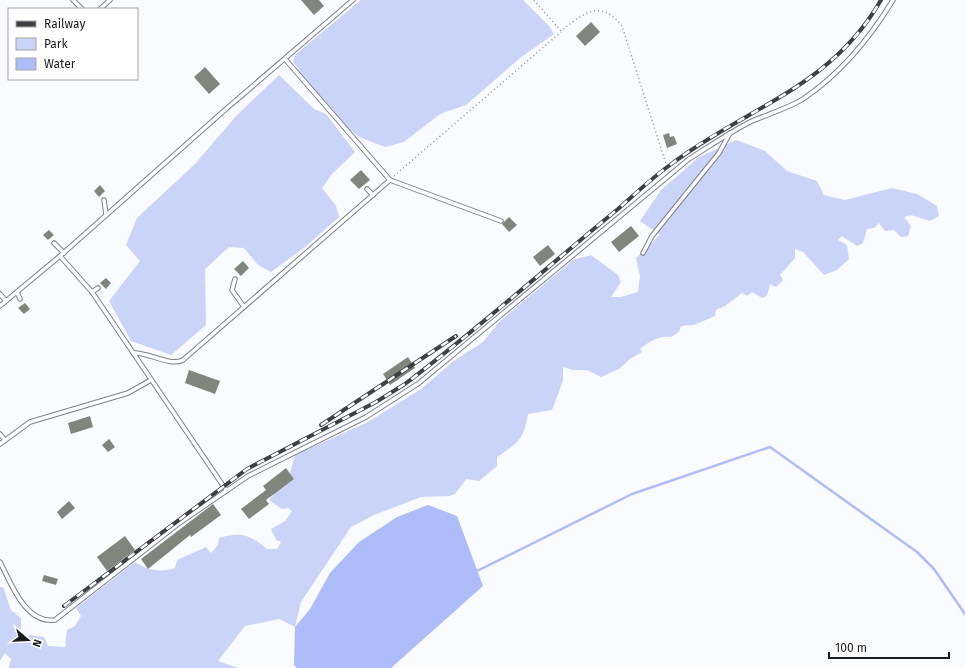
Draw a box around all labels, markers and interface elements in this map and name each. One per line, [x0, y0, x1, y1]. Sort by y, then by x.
legend [8, 8, 138, 80]
text: Railway [44, 17, 85, 31]
text: Park [44, 37, 68, 51]
text: Water [44, 57, 76, 71]
north arrow [8, 620, 48, 660]
scale bar [829, 634, 949, 660]
text: N [30, 638, 44, 649]
text: 100 m [835, 641, 867, 655]

